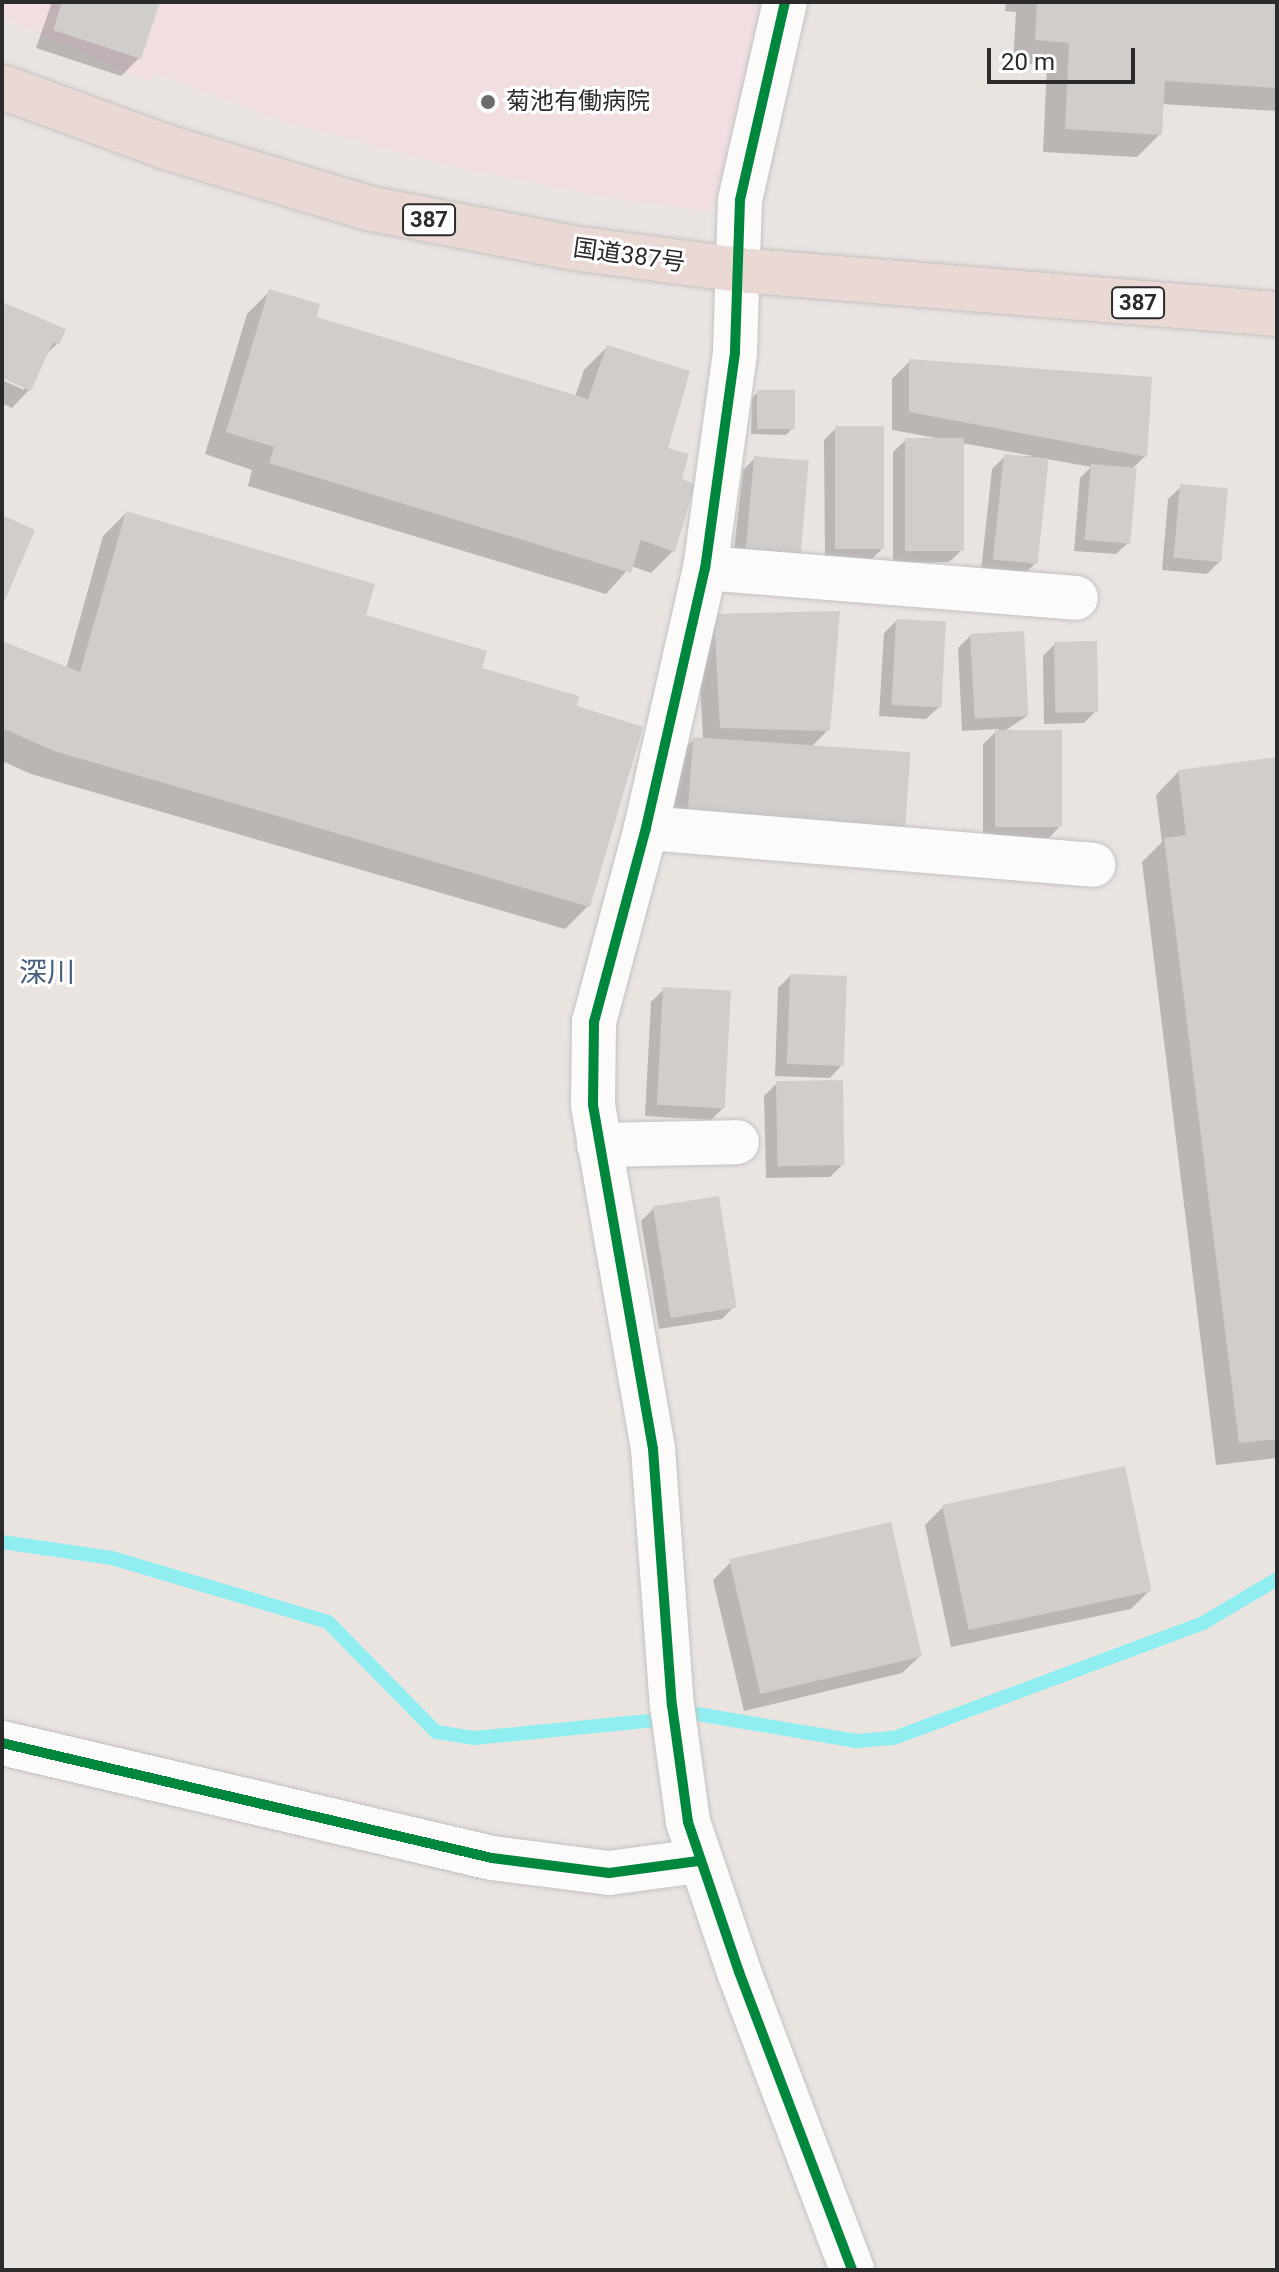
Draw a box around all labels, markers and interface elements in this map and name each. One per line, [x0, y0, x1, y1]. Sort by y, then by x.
scale bar [991, 32, 1139, 82]
text: 20 m [1001, 48, 1055, 76]
place label: 菊池有働病院 [506, 88, 650, 116]
marker: 菊池有働病院 [477, 91, 499, 113]
road number: 387 [401, 202, 457, 238]
street label: 国道387号 [571, 234, 687, 278]
road number: 387 [1110, 285, 1166, 321]
district label: 深川 [19, 956, 75, 990]

